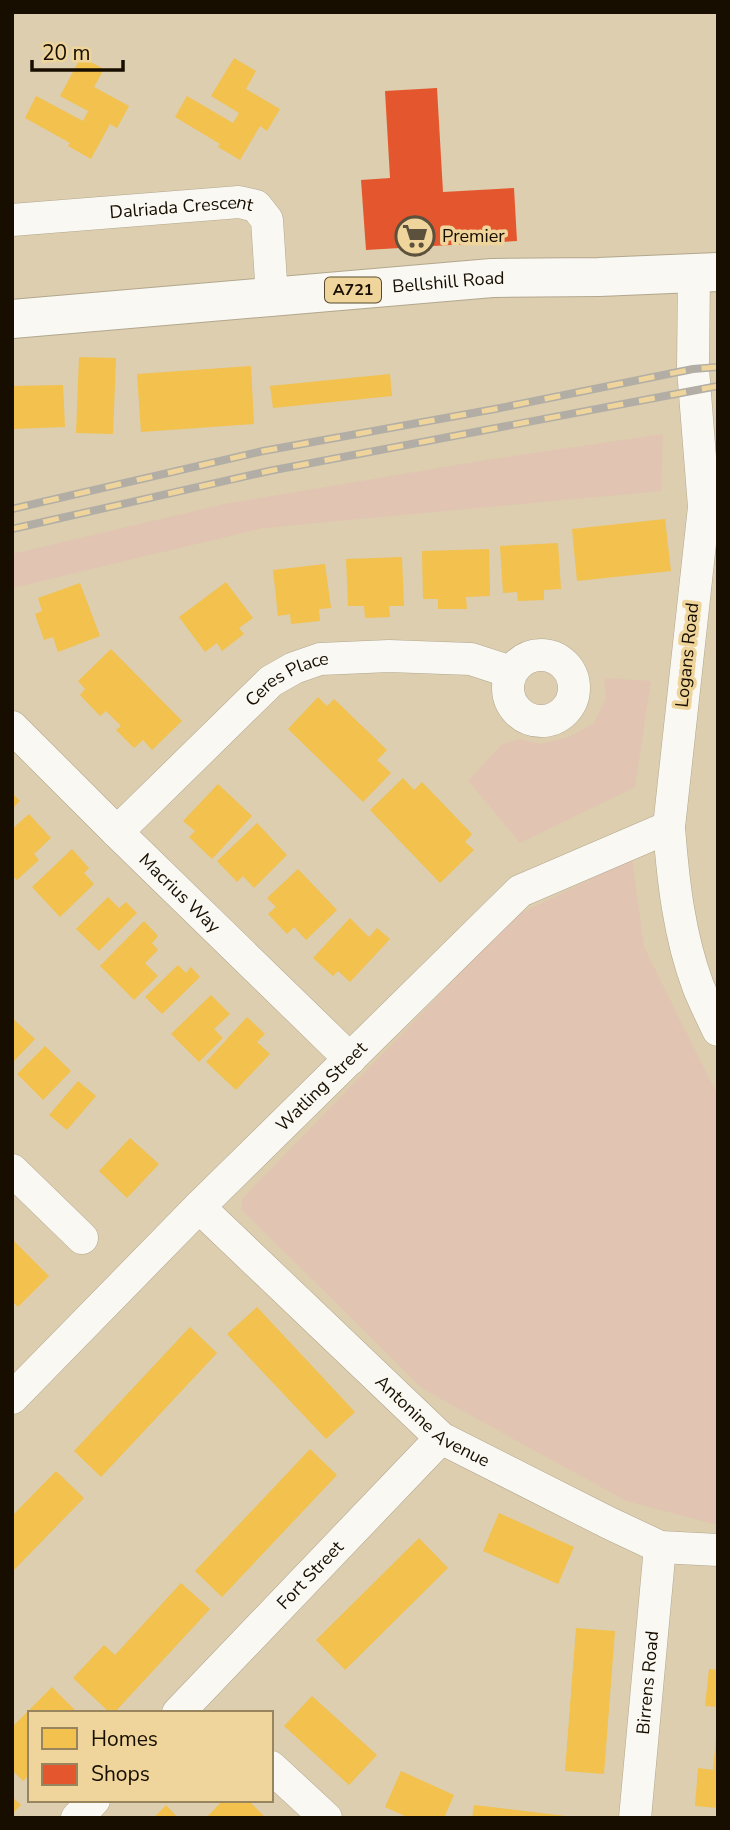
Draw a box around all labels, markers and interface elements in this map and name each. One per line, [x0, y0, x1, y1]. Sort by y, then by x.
scale bar [32, 28, 122, 72]
text: 20 m [42, 39, 91, 67]
street label: Dalriada Crescent [109, 190, 256, 224]
supermarket icon: Premier [394, 215, 436, 257]
place label: Premier [442, 224, 505, 248]
street label: Bellshill Road [391, 266, 505, 298]
road number: A721 [325, 278, 381, 302]
street label: Logans Road [670, 601, 704, 709]
street label: Ceres Place [240, 647, 329, 712]
street label: Macrius Way [134, 848, 226, 939]
street label: Watling Street [271, 1036, 373, 1137]
street label: Antonine Avenue [370, 1370, 494, 1473]
street label: Fort Street [271, 1535, 349, 1615]
street label: Birrens Road [631, 1630, 664, 1736]
legend [28, 1711, 273, 1802]
text: Homes [91, 1725, 158, 1753]
text: Shops [91, 1760, 150, 1788]

